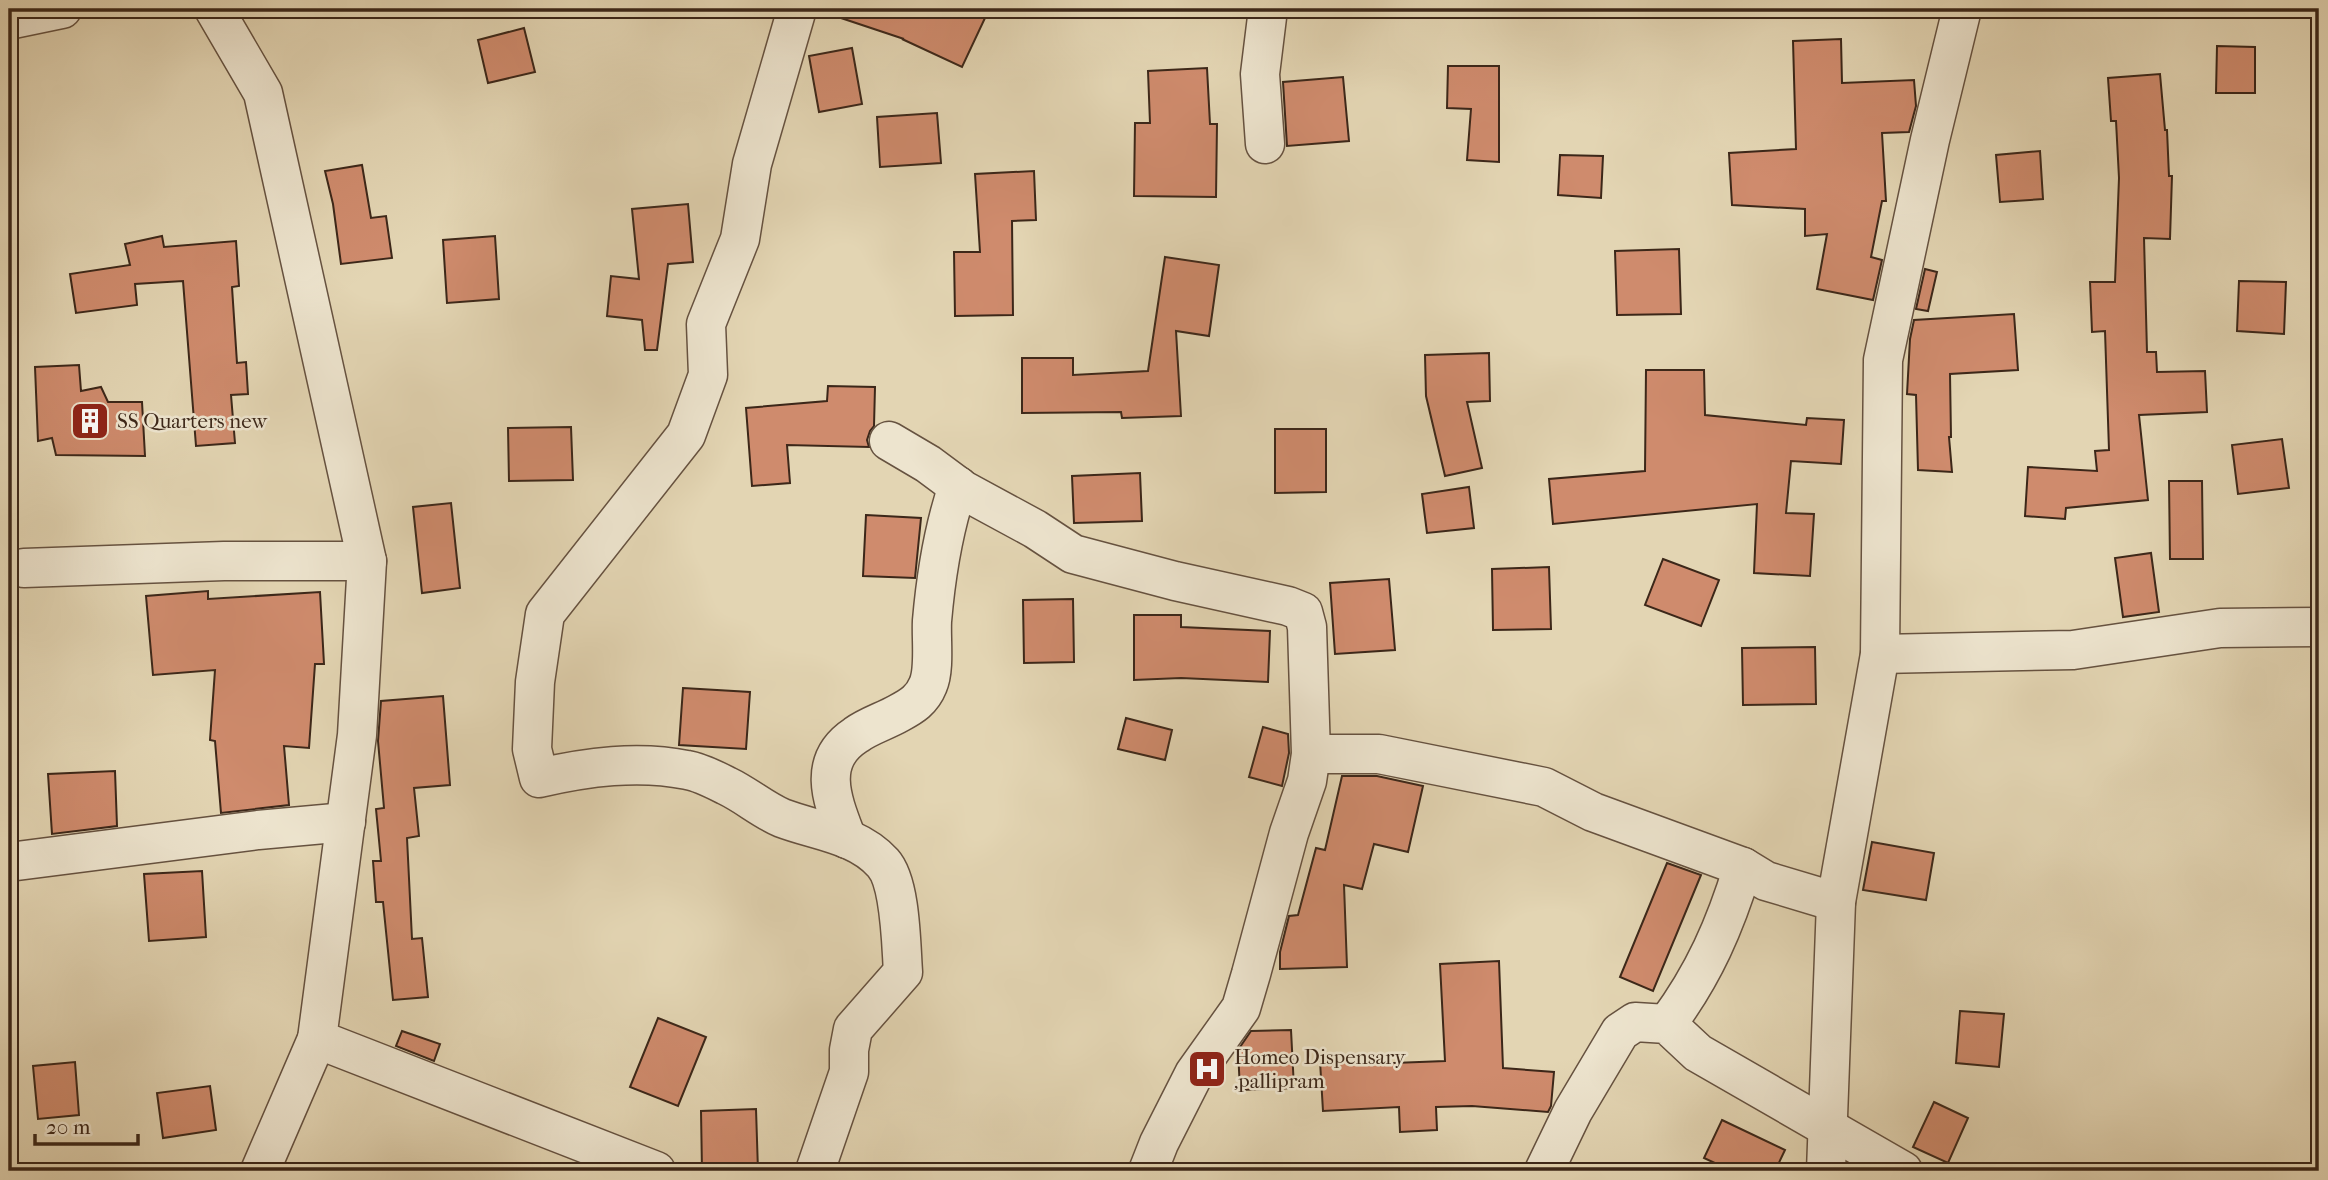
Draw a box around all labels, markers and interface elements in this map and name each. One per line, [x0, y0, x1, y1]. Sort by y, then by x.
building icon: SS Quarters new [69, 400, 111, 442]
place label: SS Quarters new [117, 409, 268, 433]
place label: Homeo Dispensary ,pallipram [1234, 1045, 1406, 1093]
hospital icon: Homeo Dispensary ,pallipram [1186, 1048, 1228, 1090]
scale bar [35, 1103, 138, 1147]
text: 20 m [46, 1115, 91, 1139]

